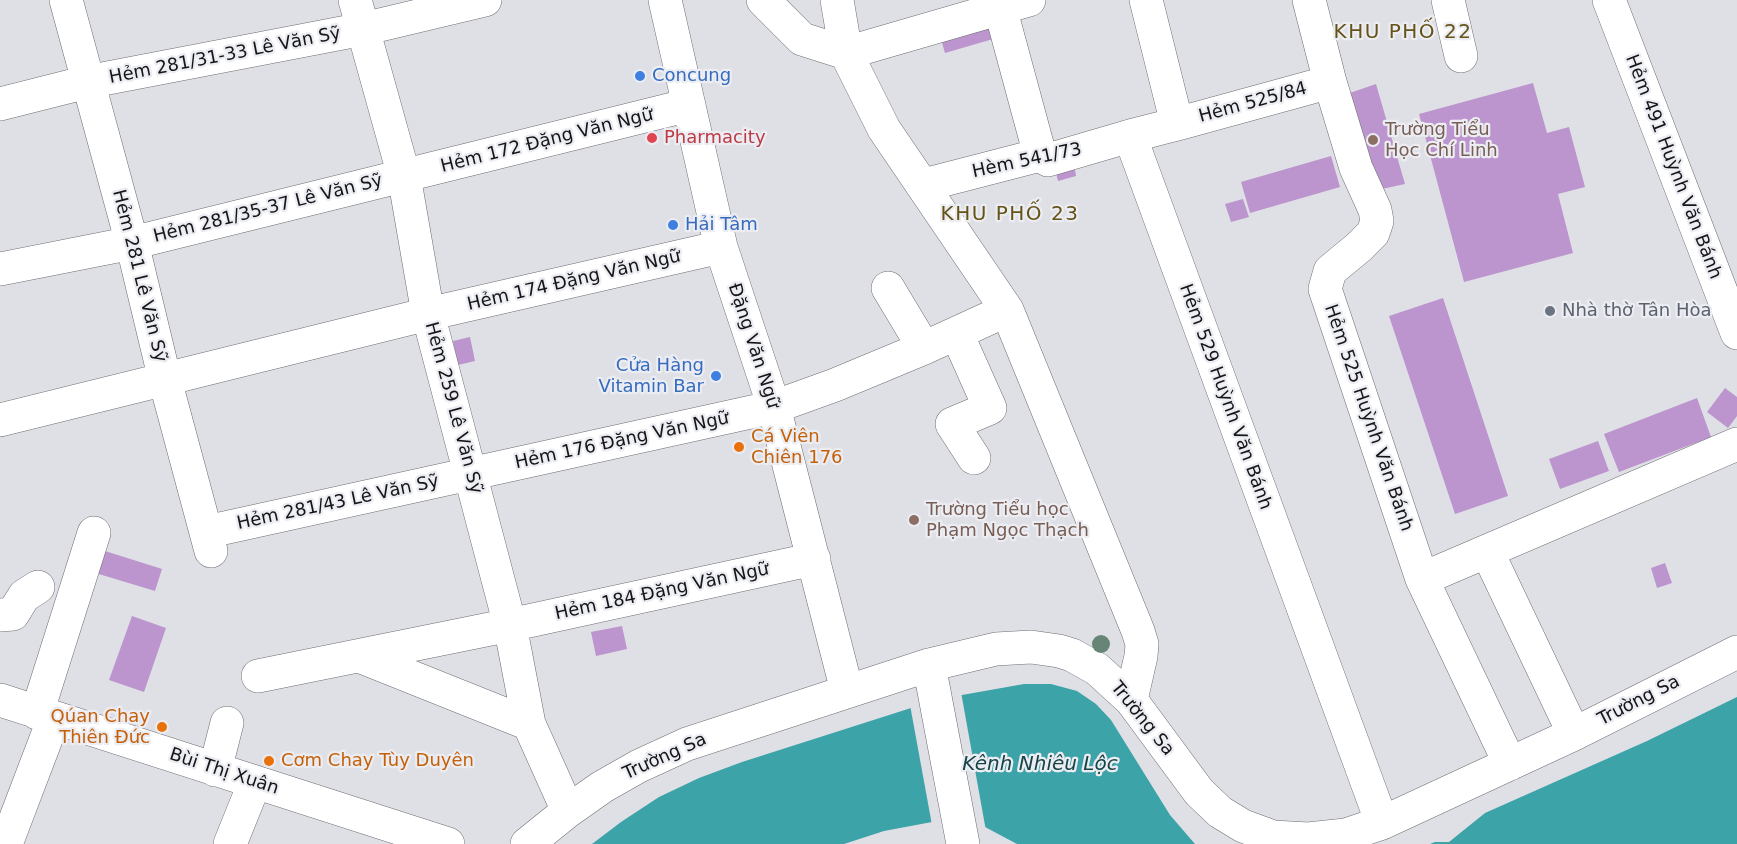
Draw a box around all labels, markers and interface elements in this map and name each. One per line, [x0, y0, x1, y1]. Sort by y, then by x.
district label: KHU PHỐ 22 [1334, 21, 1472, 45]
street label: Hẻm 281/31-33 Lê Văn Sỹ [107, 23, 343, 89]
street label: Hẻm 491 Huỳnh Văn Bánh [1620, 52, 1726, 282]
place label: Concung [652, 65, 731, 87]
marker: Concung [633, 69, 647, 83]
street label: Hẻm 525/84 [1197, 78, 1309, 128]
street label: Hẻm 172 Đặng Văn Ngữ [439, 104, 655, 178]
place label: Trường Tiểu Học Chí Linh [1385, 119, 1498, 162]
place label: Pharmacity [664, 127, 766, 149]
marker: Pharmacity [645, 131, 659, 145]
marker: Trường Tiểu Học Chí Linh [1366, 133, 1380, 147]
street label: Hèm 541/73 [970, 139, 1084, 183]
street label: Hẻm 281/35-37 Lê Văn Sỹ [151, 170, 385, 248]
street label: Hẻm 281 Lê Văn Sỹ [107, 188, 171, 364]
district label: KHU PHỐ 23 [941, 203, 1079, 227]
place label: Hải Tâm [685, 214, 758, 236]
marker: Hải Tâm [666, 218, 680, 232]
street label: Hẻm 174 Đặng Văn Ngữ [465, 246, 683, 316]
street label: Đặng Văn Ngữ [723, 281, 783, 411]
street label: Hẻm 529 Huỳnh Văn Bánh [1174, 281, 1276, 513]
place label: Nhà thờ Tân Hòa [1562, 300, 1711, 322]
street label: Hẻm 525 Huỳnh Văn Bánh [1319, 302, 1417, 534]
marker: Nhà thờ Tân Hòa [1543, 304, 1557, 318]
street label: Hẻm 259 Lê Văn Sỹ [420, 320, 486, 496]
place label: Cửa Hàng Vitamin Bar [599, 355, 704, 398]
marker: Cửa Hàng Vitamin Bar [709, 369, 723, 383]
street label: Hẻm 176 Đặng Văn Ngữ [513, 408, 731, 474]
place label: Cá Viên Chiên 176 [751, 426, 843, 468]
marker: Cá Viên Chiên 176 [732, 440, 746, 454]
street label: Hẻm 281/43 Lê Văn Sỹ [235, 471, 441, 535]
place label: Trường Tiểu học Phạm Ngọc Thạch [926, 499, 1089, 542]
marker: Trường Tiểu học Phạm Ngọc Thạch [907, 513, 921, 527]
street label: Hẻm 184 Đặng Văn Ngữ [553, 559, 771, 625]
street label: Trường Sa [1594, 671, 1684, 731]
street label: Trường Sa [1106, 678, 1178, 760]
place label: Qúan Chay Thiên Đức [51, 706, 150, 748]
marker: Qúan Chay Thiên Đức [155, 720, 169, 734]
street label: Trường Sa [620, 729, 710, 785]
street label: Bùi Thị Xuân [167, 744, 281, 800]
place label: Cơm Chay Tùy Duyên [281, 750, 474, 772]
water label: Kênh Nhiêu Lộc [962, 753, 1118, 777]
marker: Cơm Chay Tùy Duyên [262, 754, 276, 768]

